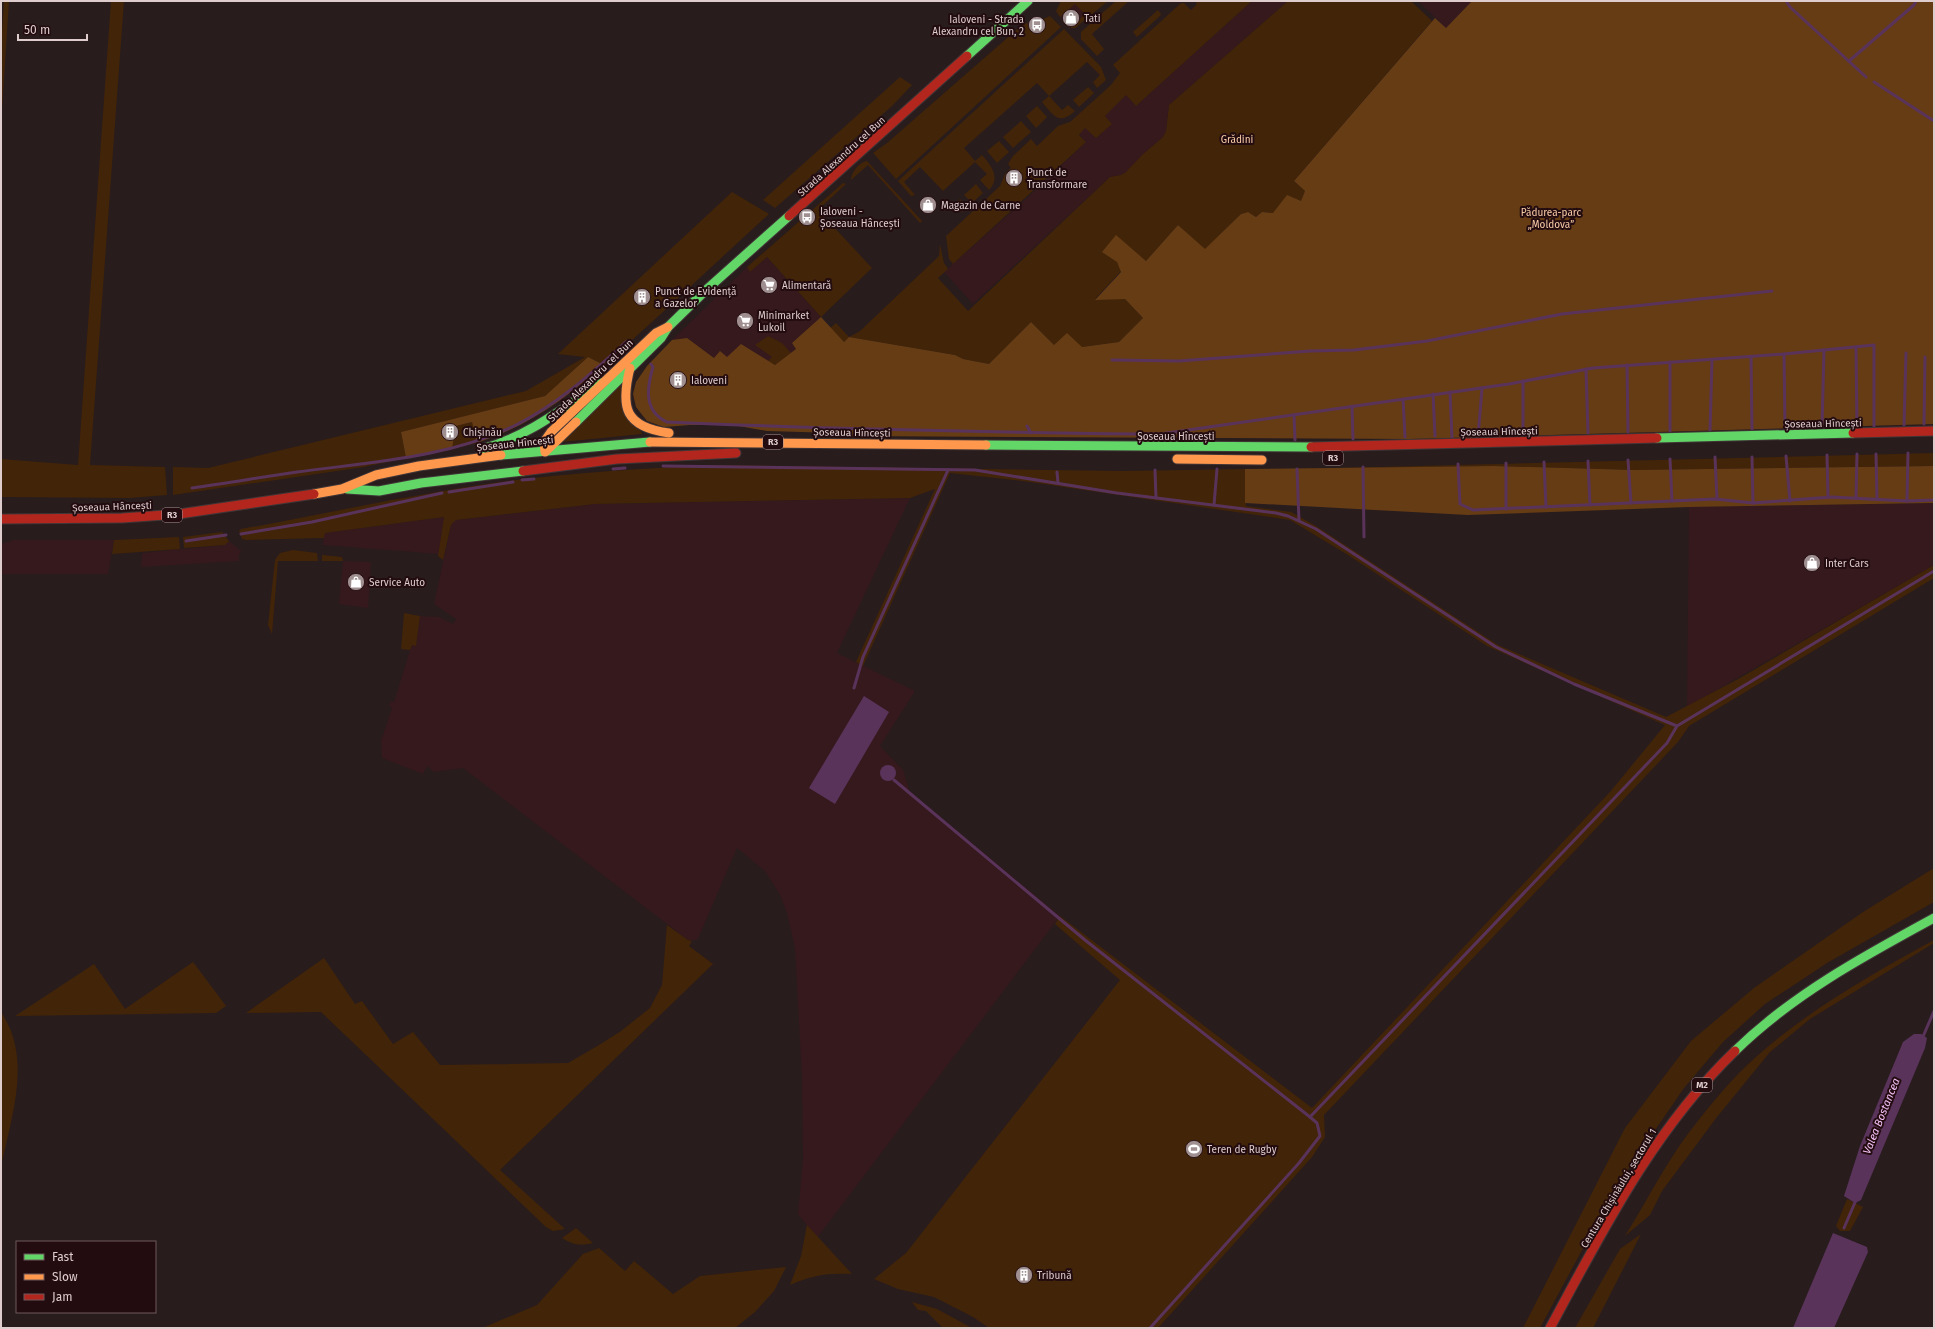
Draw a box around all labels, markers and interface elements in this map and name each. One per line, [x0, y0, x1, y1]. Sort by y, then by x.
shop icon: Tati [1061, 8, 1081, 28]
place label: Tati [1084, 13, 1101, 25]
place label: Ialoveni - Strada Alexandru cel Bun, 2 [932, 14, 1024, 38]
bus stop icon: Ialoveni - Strada Alexandru cel Bun, 2 [1027, 15, 1047, 35]
scale bar [18, 16, 87, 42]
text: 50 m [24, 23, 50, 37]
street label: Strada Alexandru cel Bun [795, 114, 888, 199]
park label: Grădini [1221, 134, 1254, 146]
place label: Punct de Transformare [1027, 167, 1087, 191]
building icon: Punct de Transformare [1004, 168, 1024, 188]
shop icon: Magazin de Carne [918, 195, 938, 215]
place label: Magazin de Carne [941, 200, 1020, 212]
place label: Ialoveni - Șoseaua Hâncești [820, 206, 900, 230]
bus stop icon: Ialoveni - Șoseaua Hâncești [797, 207, 817, 227]
park label: Pădurea-parc „Moldova” [1521, 207, 1581, 231]
supermarket icon: Alimentară [759, 275, 779, 295]
place label: Alimentară [782, 280, 831, 292]
place label: Punct de Evidență a Gazelor [655, 286, 737, 310]
building icon: Punct de Evidență a Gazelor [632, 287, 652, 307]
place label: Minimarket Lukoil [758, 310, 810, 334]
supermarket icon: Minimarket Lukoil [735, 311, 755, 331]
street label: Strada Alexandru cel Bun [546, 337, 636, 425]
building icon: Ialoveni [668, 370, 688, 390]
place label: Ialoveni [691, 375, 727, 387]
street label: Șoseaua Hîncești [1784, 417, 1862, 431]
building icon: Chișinău [440, 422, 460, 442]
street label: Șoseaua Hîncești [1460, 425, 1538, 439]
street label: Șoseaua Hîncești [813, 426, 891, 440]
place label: Chișinău [463, 427, 502, 439]
street label: Șoseaua Hîncești [1137, 431, 1215, 443]
street label: Șoseaua Hîncești [476, 434, 554, 454]
road number: R3 [763, 435, 783, 449]
road number: R3 [1323, 451, 1343, 465]
street label: Șoseaua Hâncești [72, 500, 152, 514]
road number: R3 [162, 508, 182, 522]
shop icon: Inter Cars [1802, 553, 1822, 573]
place label: Inter Cars [1825, 558, 1869, 570]
shop icon: Service Auto [346, 572, 366, 592]
place label: Service Auto [369, 577, 425, 589]
water label: Valea Bostancea [1860, 1076, 1903, 1156]
road number: M2 [1692, 1078, 1712, 1092]
street label: Centura Chișinăului, sectorul 1 [1578, 1127, 1659, 1250]
sports icon: Teren de Rugby [1184, 1139, 1204, 1159]
place label: Teren de Rugby [1207, 1144, 1277, 1156]
legend [16, 1241, 156, 1313]
text: Fast [52, 1250, 74, 1264]
building icon: Tribună [1014, 1265, 1034, 1285]
text: Slow [52, 1270, 78, 1284]
place label: Tribună [1037, 1270, 1072, 1282]
text: Jam [52, 1290, 72, 1304]

